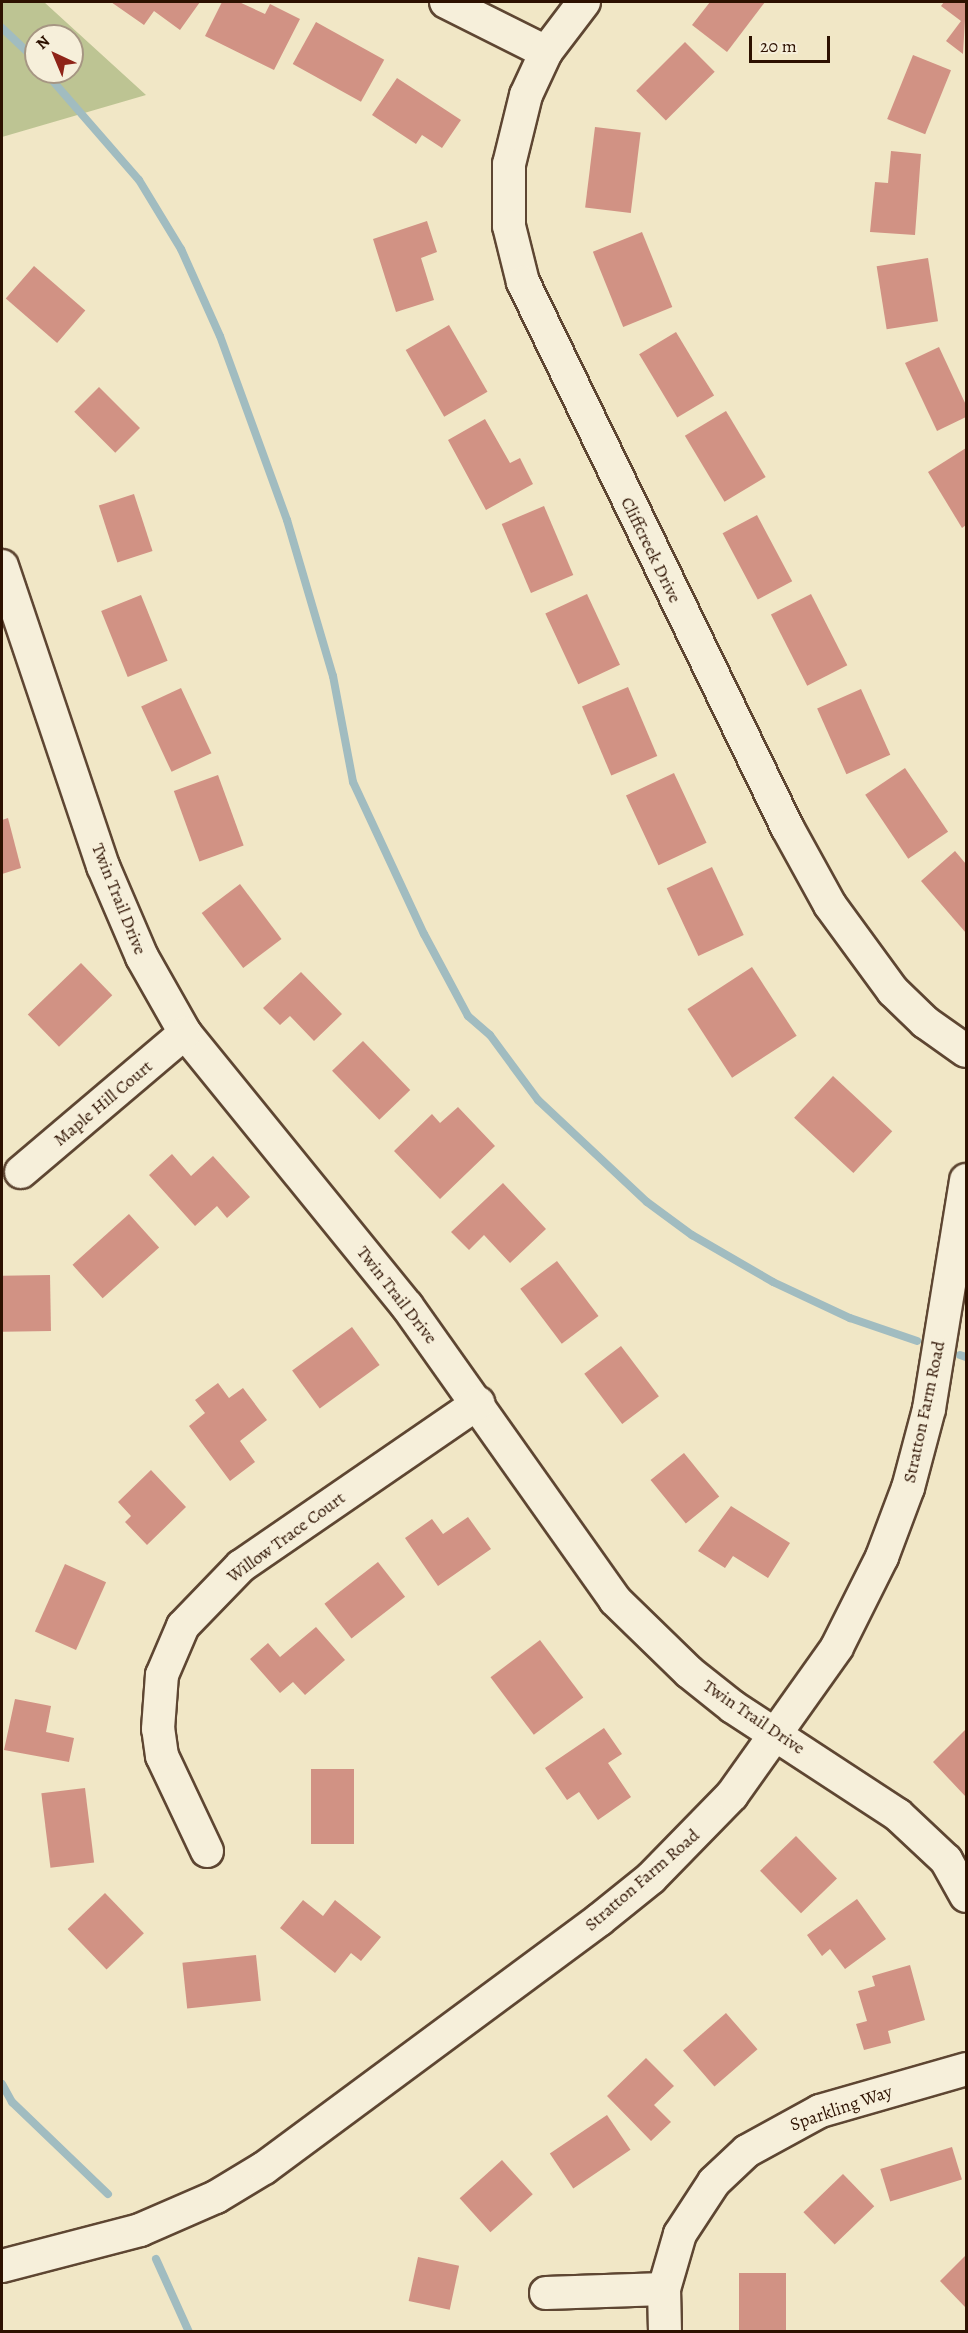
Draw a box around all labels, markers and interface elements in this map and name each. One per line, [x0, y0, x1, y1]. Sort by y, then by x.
north arrow [24, 24, 84, 84]
scale bar [752, 24, 833, 62]
text: N [31, 31, 55, 54]
text: 20 m [760, 34, 797, 58]
street label: Cliffcreek Drive [616, 494, 686, 606]
street label: Twin Trail Drive [87, 840, 151, 958]
street label: Maple Hill Court [49, 1055, 157, 1151]
street label: Twin Trail Drive [352, 1242, 442, 1348]
street label: Stratton Farm Road [898, 1339, 950, 1485]
street label: Willow Trace Court [223, 1487, 349, 1587]
street label: Twin Trail Drive [699, 1675, 809, 1759]
street label: Stratton Farm Road [580, 1824, 704, 1936]
street label: Sparkling Way [787, 2080, 895, 2136]

